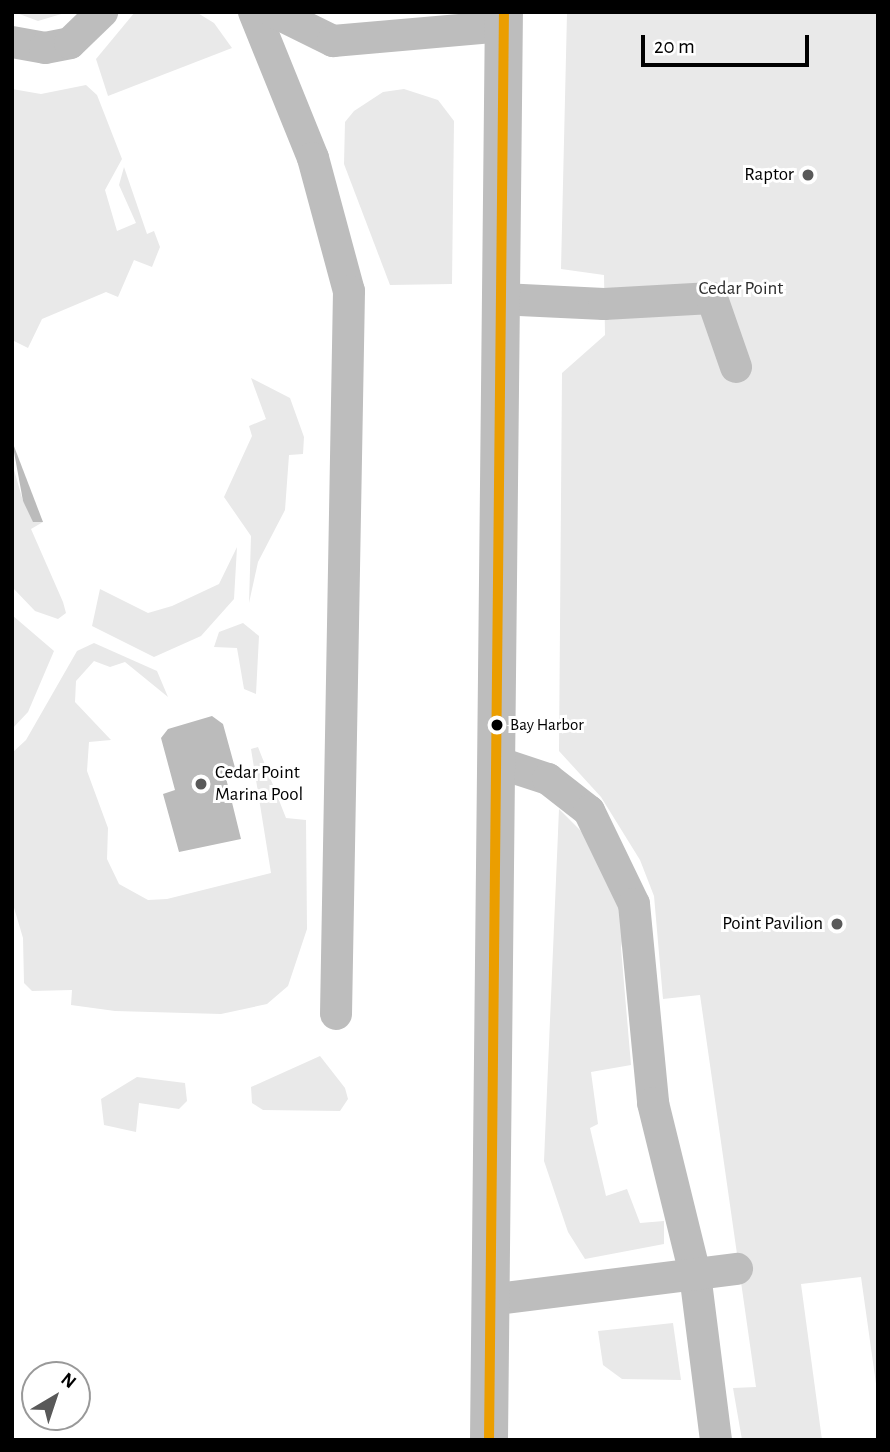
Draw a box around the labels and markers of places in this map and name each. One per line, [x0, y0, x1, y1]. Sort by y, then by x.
place label: Raptor [744, 164, 794, 186]
marker: Raptor [800, 167, 816, 183]
place label: Bay Harbor [510, 715, 584, 735]
marker: Bay Harbor [490, 718, 504, 732]
place label: Cedar Point Marina Pool [215, 762, 303, 806]
marker: Cedar Point Marina Pool [193, 776, 209, 792]
place label: Point Pavilion [722, 913, 823, 935]
marker: Point Pavilion [829, 916, 845, 932]

